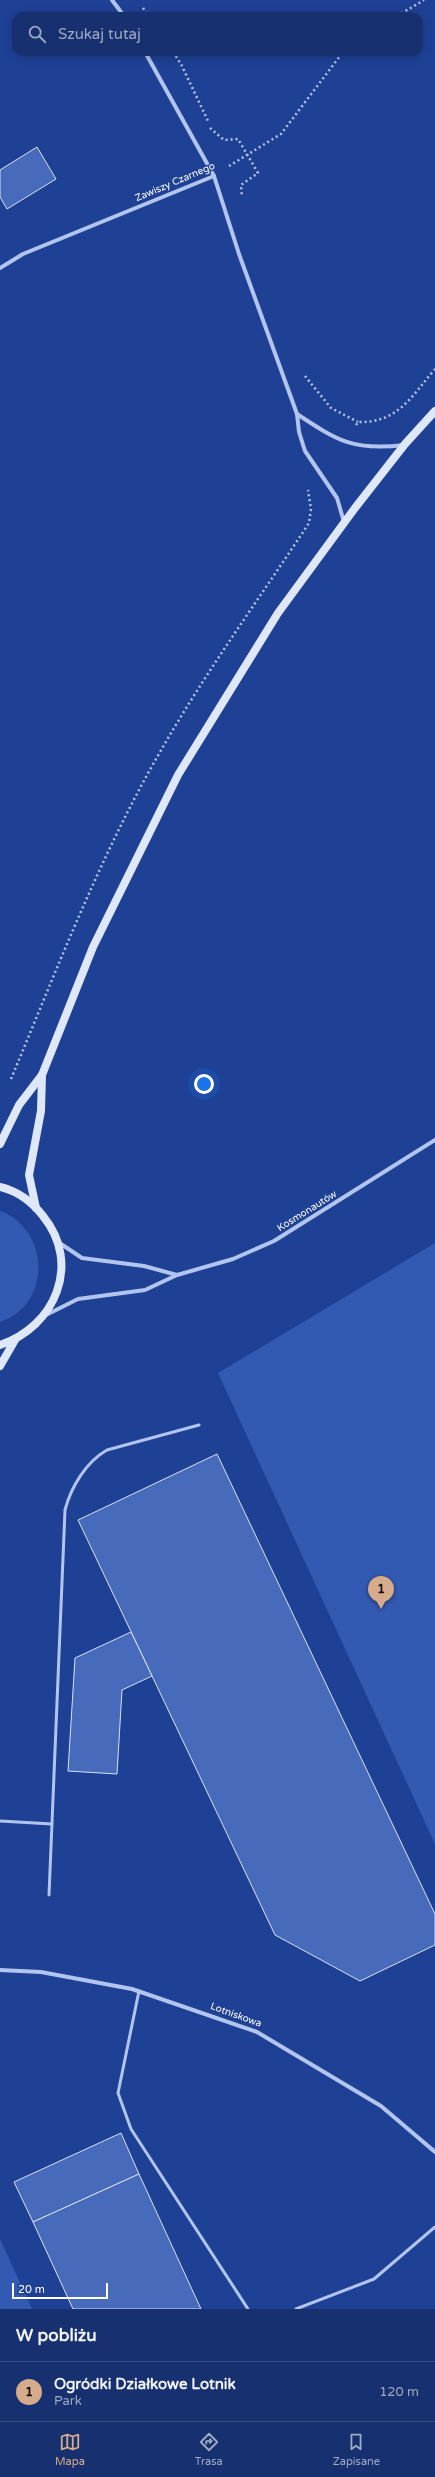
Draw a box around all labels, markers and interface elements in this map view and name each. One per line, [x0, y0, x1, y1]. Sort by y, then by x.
search box [12, 12, 423, 56]
icon: search [26, 23, 48, 45]
text: Szukaj tutaj [58, 25, 141, 43]
street label: Zawiszy Czarnego [133, 160, 217, 204]
your location [194, 1074, 214, 1094]
street label: Kosmonautów [275, 1188, 339, 1234]
pin: 1 [368, 1576, 394, 1609]
street label: Lotniskowa [209, 2000, 263, 2030]
scale bar [12, 2281, 108, 2300]
text: 20 m [18, 2283, 45, 2296]
text: W pobliżu [16, 2325, 97, 2346]
text: Ogródki Działkowe Lotnik [54, 2375, 236, 2393]
text: 1 [25, 2384, 33, 2400]
text: 120 m [379, 2384, 419, 2400]
text: Park [54, 2393, 82, 2409]
tab: Mapa [55, 2431, 85, 2468]
tab: Trasa [195, 2431, 223, 2468]
tab: Zapisane [333, 2431, 380, 2468]

